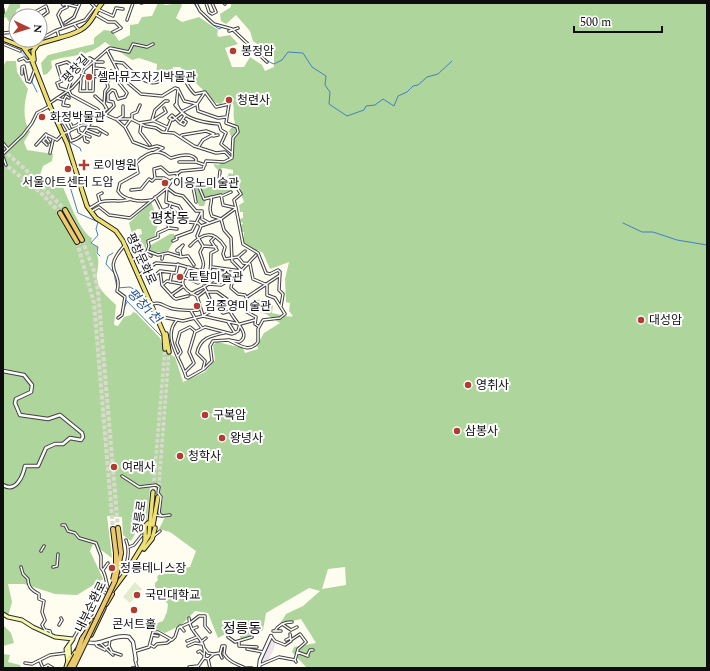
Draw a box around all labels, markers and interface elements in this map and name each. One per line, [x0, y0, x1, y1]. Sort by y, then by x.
north arrow [8, 8, 48, 48]
scale bar [574, 8, 662, 34]
text: 500 m [580, 13, 611, 32]
text: N [29, 24, 46, 34]
place label: 봉정암 [241, 42, 274, 61]
marker: 봉정암 [228, 46, 238, 56]
street label: 평창길 [58, 50, 94, 88]
place label: 셀라뮤즈자기박물관 [97, 68, 196, 87]
marker: 셀라뮤즈자기박물관 [84, 72, 94, 82]
place label: 청련사 [237, 91, 270, 110]
marker: 청련사 [224, 95, 234, 105]
place label: 화정박물관 [50, 108, 105, 127]
marker: 화정박물관 [37, 112, 47, 122]
place label: 로이병원 [93, 156, 137, 175]
marker: 로이병원 [78, 159, 90, 171]
marker: 서울아트센터 도암 [63, 164, 73, 174]
place label: 서울아트센터 도암 [22, 173, 114, 192]
place label: 이응노미술관 [173, 174, 239, 193]
marker: 이응노미술관 [160, 178, 170, 188]
district label: 평창동 [151, 208, 189, 229]
street label: 평창문화로 [121, 230, 161, 288]
place label: 토탈미술관 [188, 268, 243, 287]
marker: 토탈미술관 [175, 272, 185, 282]
water label: 평창1천 [122, 284, 167, 329]
place label: 김종영미술관 [205, 297, 271, 316]
marker: 김종영미술관 [192, 301, 202, 311]
place label: 대성암 [649, 311, 682, 330]
marker: 대성암 [636, 315, 646, 325]
place label: 영취사 [476, 376, 509, 395]
marker: 영취사 [463, 380, 473, 390]
place label: 구복암 [213, 406, 246, 425]
marker: 구복암 [200, 410, 210, 420]
place label: 삼봉사 [465, 422, 498, 441]
marker: 삼봉사 [452, 426, 462, 436]
place label: 왕녕사 [230, 429, 263, 448]
marker: 왕녕사 [217, 433, 227, 443]
place label: 청학사 [188, 447, 221, 466]
marker: 청학사 [175, 451, 185, 461]
place label: 여래사 [122, 458, 155, 477]
marker: 여래사 [109, 462, 119, 472]
street label: 정릉로 [128, 499, 152, 535]
place label: 정릉테니스장 [120, 559, 186, 578]
marker: 정릉테니스장 [107, 563, 117, 573]
street label: 내부순환로 [70, 578, 112, 636]
place label: 국민대학교 [145, 586, 200, 605]
marker: 국민대학교 [132, 590, 142, 600]
marker: 콘서트홀 [129, 605, 139, 615]
place label: 콘서트홀 [112, 615, 156, 634]
district label: 정릉동 [223, 618, 261, 639]

